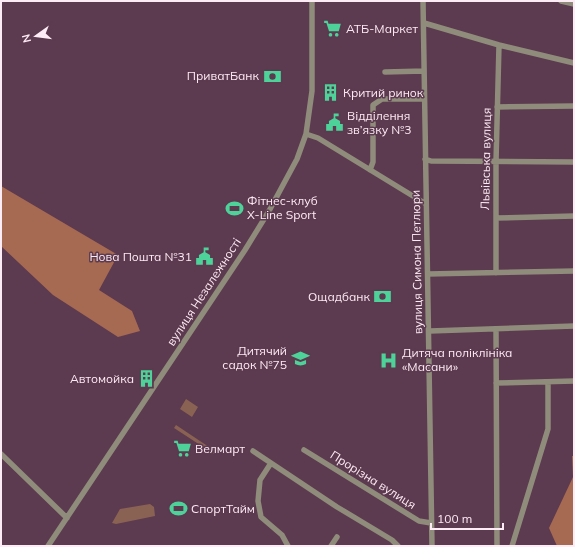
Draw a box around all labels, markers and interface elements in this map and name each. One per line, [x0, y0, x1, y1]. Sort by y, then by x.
north arrow [16, 16, 56, 56]
supermarket icon: АТБ-Маркет [323, 19, 343, 39]
place label: АТБ-Маркет [346, 21, 418, 36]
text: N [18, 33, 34, 44]
bank icon: ПриватБанк [262, 66, 282, 86]
place label: ПриватБанк [187, 68, 260, 83]
building icon: Критий ринок [320, 83, 340, 103]
place label: Критий ринок [343, 85, 424, 100]
place label: Відділення зв’язку №3 [347, 108, 412, 137]
street label: Львівська вулиця [477, 108, 494, 210]
public building icon: Відділення зв’язку №3 [324, 113, 344, 133]
street label: вулиця Симона Петлюри [408, 190, 425, 334]
place label: Фітнес-клуб X-Line Sport [247, 193, 318, 222]
sports icon: Фітнес-клуб X-Line Sport [224, 198, 244, 218]
street label: вулиця Незалежності [163, 235, 244, 348]
public building icon: Нова Пошта №31 [195, 247, 215, 267]
place label: Нова Пошта №31 [89, 249, 192, 264]
bank icon: Ощадбанк [373, 287, 393, 307]
place label: Ощадбанк [308, 289, 371, 304]
place label: Дитячий садок №75 [222, 343, 287, 372]
place label: Дитяча поліклініка «Масани» [402, 345, 512, 374]
school or university icon: Дитячий садок №75 [290, 348, 310, 368]
hospital icon: Дитяча поліклініка «Масани» [379, 350, 399, 370]
building icon: Автомойка [137, 369, 157, 389]
place label: Автомойка [70, 371, 134, 386]
supermarket icon: Велмарт [172, 439, 192, 459]
place label: Велмарт [195, 441, 246, 456]
street label: Прорізна вулиця [328, 447, 419, 512]
sports icon: СпортТайм [168, 499, 188, 519]
place label: СпортТайм [191, 501, 255, 516]
scale bar [431, 505, 503, 531]
text: 100 m [437, 511, 472, 526]

